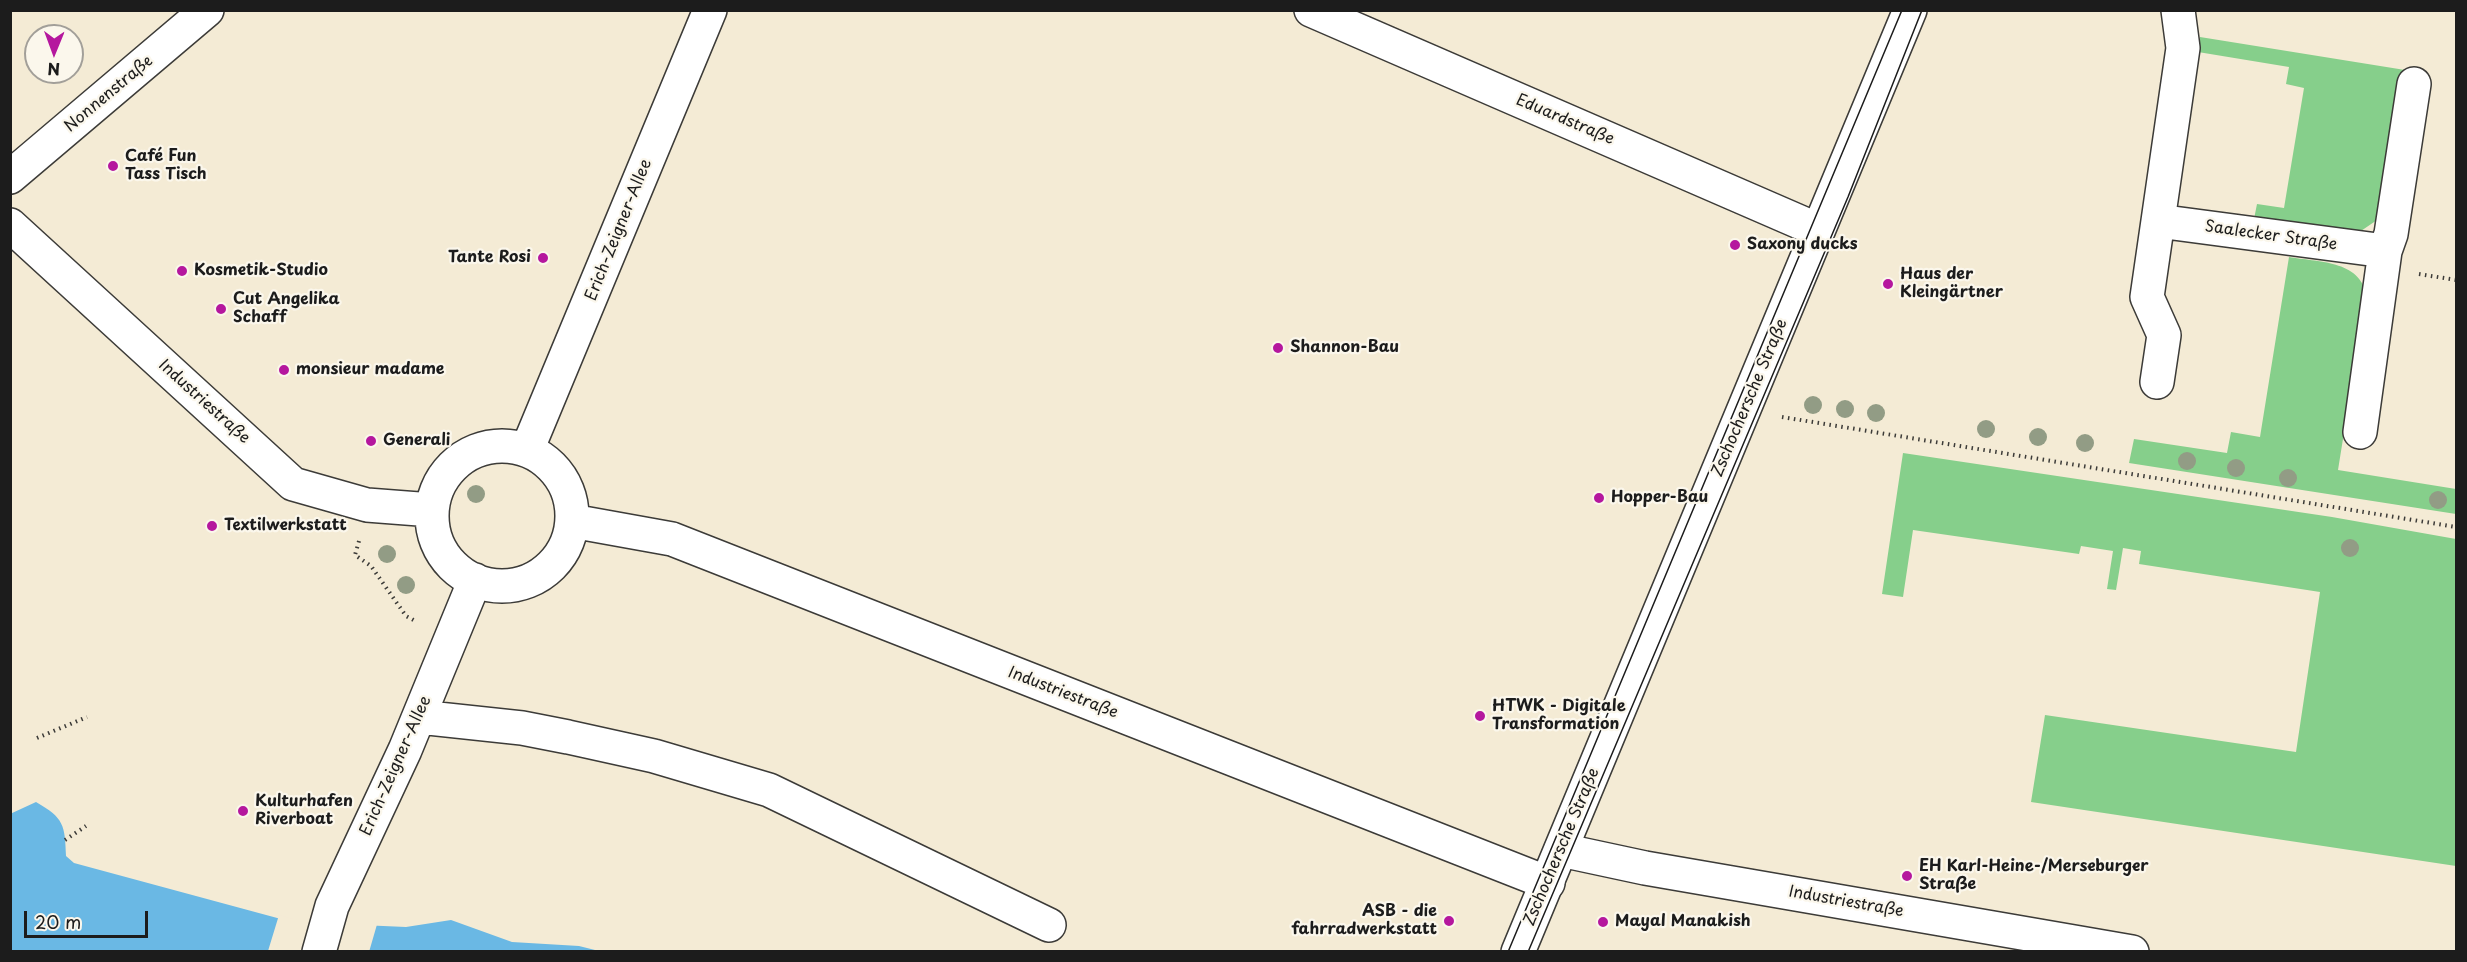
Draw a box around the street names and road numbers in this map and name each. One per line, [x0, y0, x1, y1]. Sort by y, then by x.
street label: Nonnenstraße [61, 52, 157, 136]
street label: Eduardstraße [1513, 91, 1617, 149]
street label: Erich-Zeigner-Allee [582, 156, 656, 304]
street label: Saalecker Straße [2204, 217, 2338, 255]
street label: Zschochersche Straße [1708, 316, 1792, 480]
street label: Industriestraße [154, 356, 254, 448]
street label: Industriestraße [1005, 663, 1121, 723]
street label: Erich-Zeigner-Allee [357, 693, 435, 839]
street label: Zschochersche Straße [1520, 765, 1604, 929]
street label: Industriestraße [1787, 882, 1905, 922]

